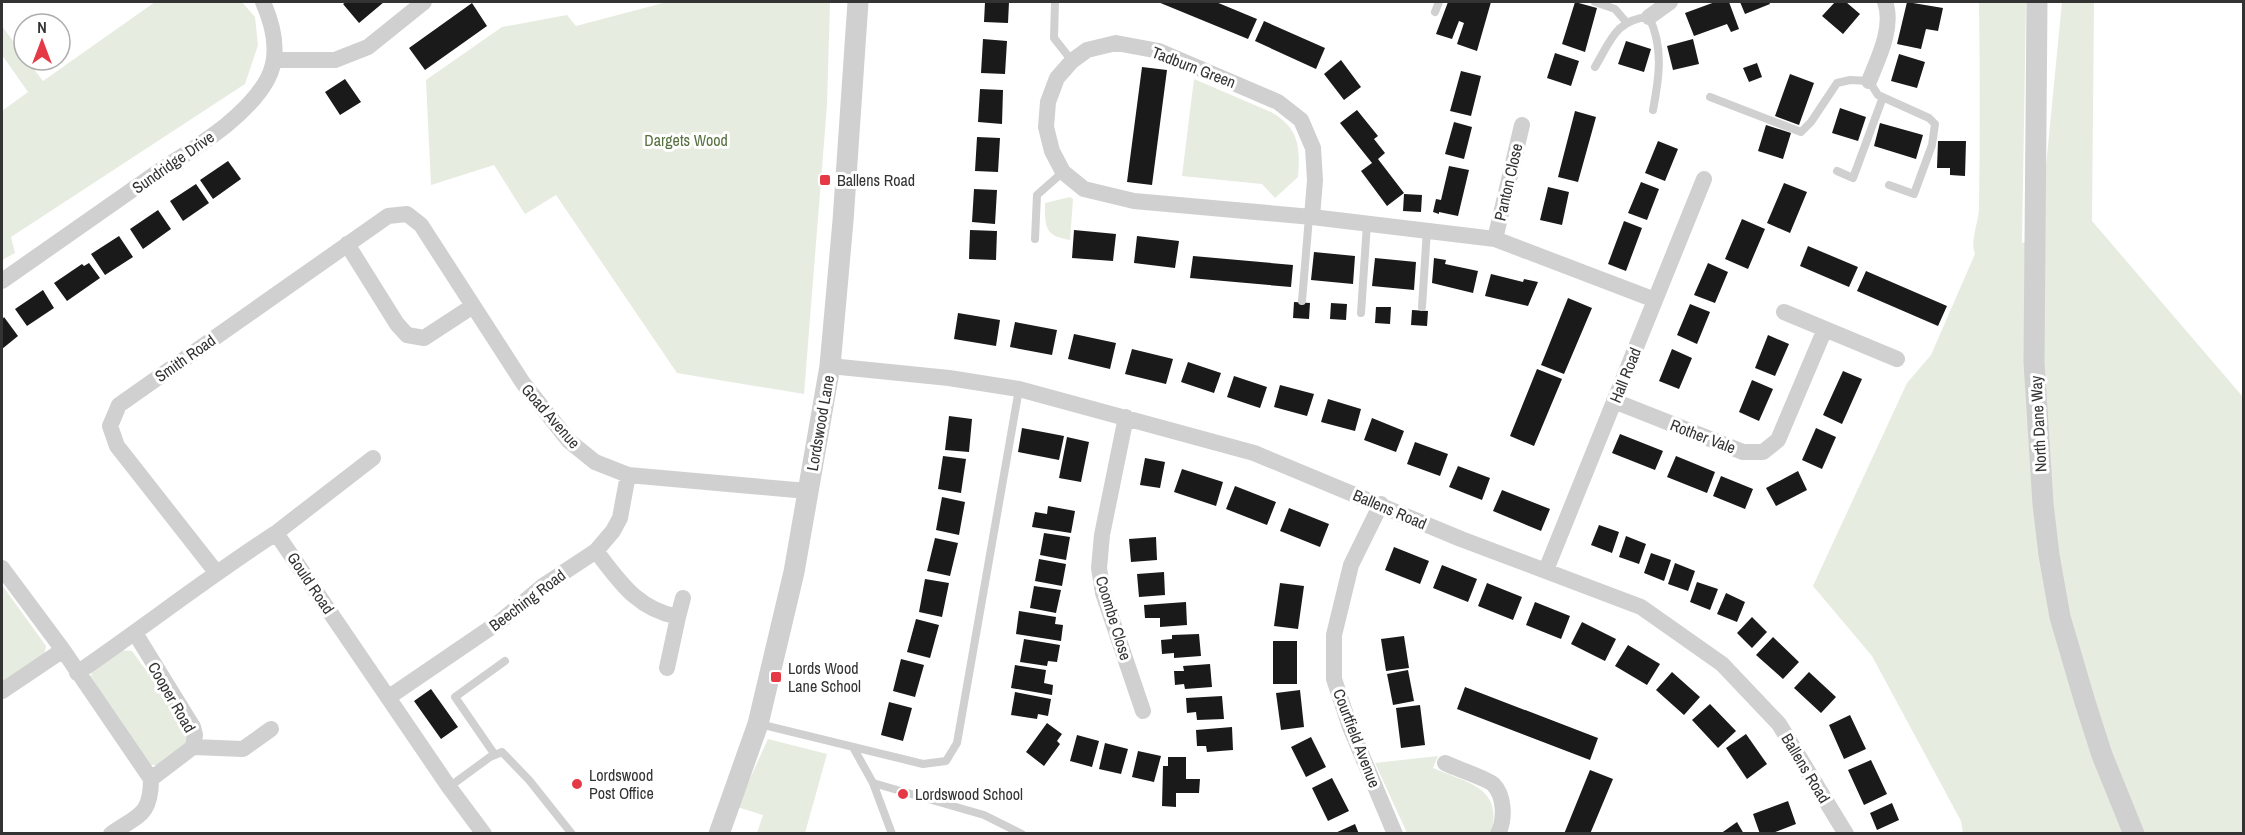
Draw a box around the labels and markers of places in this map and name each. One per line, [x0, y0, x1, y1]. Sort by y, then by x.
place label: Ballens Road [837, 169, 915, 191]
marker: Ballens Road [818, 173, 832, 187]
place label: Lords Wood Lane School [788, 657, 861, 697]
marker: Lords Wood Lane School [769, 670, 783, 684]
place label: Lordswood Post Office [589, 764, 654, 804]
marker: Lordswood Post Office [570, 777, 584, 791]
place label: Lordswood School [915, 783, 1023, 805]
marker: Lordswood School [896, 787, 910, 801]

